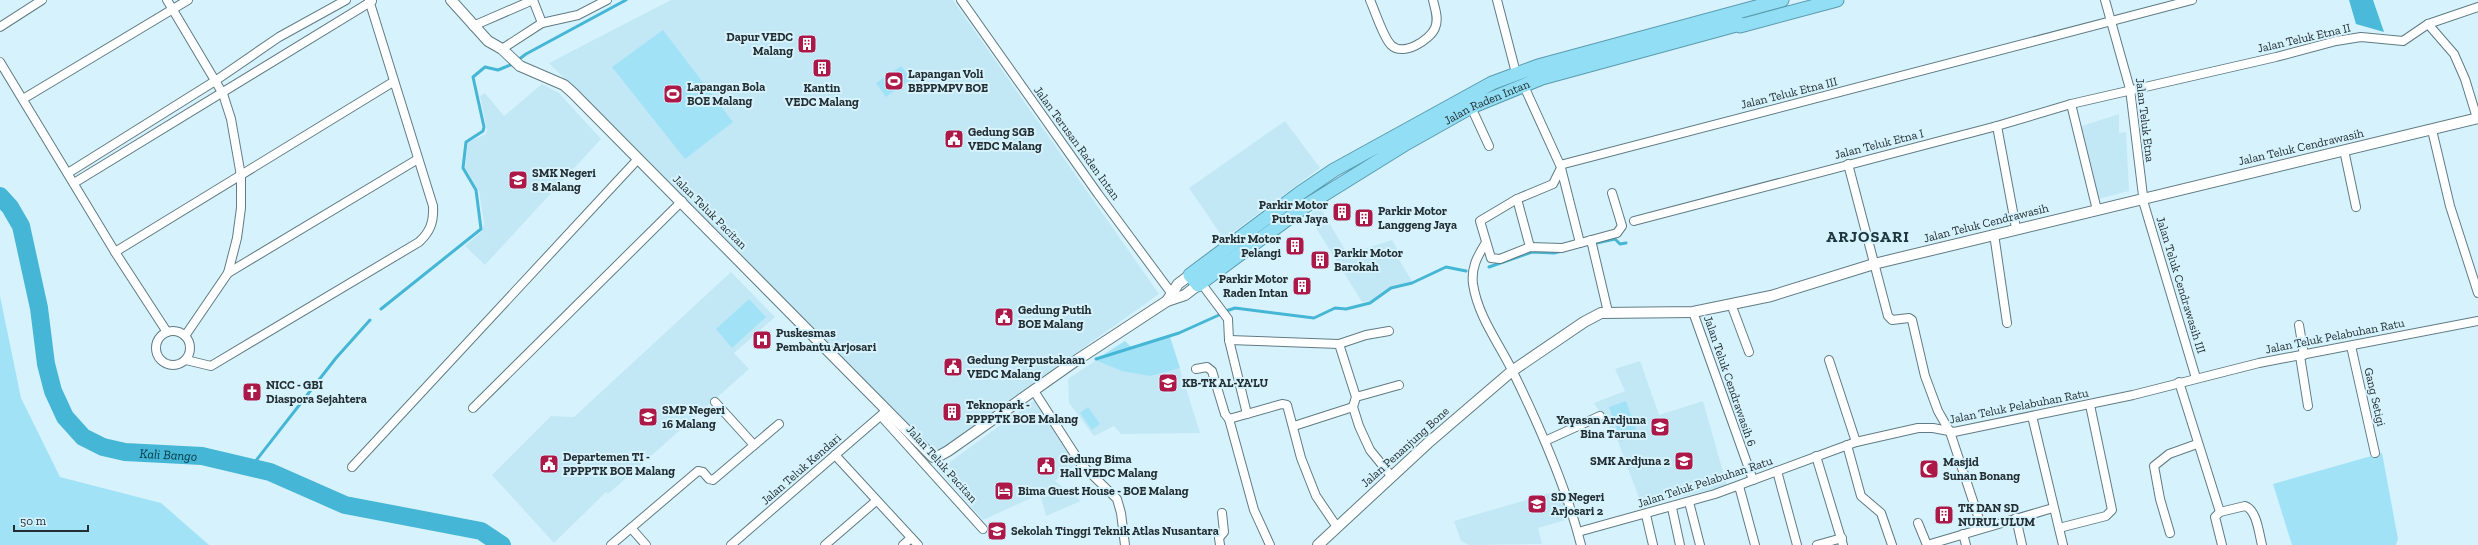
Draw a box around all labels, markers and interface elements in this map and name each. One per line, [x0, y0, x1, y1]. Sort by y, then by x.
street label: Jalan Teluk Etna II [2256, 20, 2352, 56]
place label: Dapur VEDC Malang [726, 30, 793, 58]
building icon: Dapur VEDC Malang [796, 33, 818, 55]
building icon: Kantin VEDC Malang [811, 57, 833, 79]
place label: Lapangan Voli BBPPMPV BOE [908, 67, 988, 95]
sports icon: Lapangan Voli BBPPMPV BOE [883, 70, 905, 92]
street label: Jalan Teluk Etna III [1739, 74, 1839, 112]
street label: Jalan Raden Intan [1442, 77, 1532, 128]
street label: Jalan Teluk Etna [2133, 77, 2157, 163]
place label: Lapangan Bola BOE Malang [687, 80, 765, 108]
place label: Kantin VEDC Malang [785, 81, 859, 109]
sports icon: Lapangan Bola BOE Malang [662, 83, 684, 105]
street label: Jalan Terusan Raden Intan [1031, 83, 1123, 203]
place label: Gedung SGB VEDC Malang [968, 125, 1042, 153]
street label: Jalan Teluk Etna I [1833, 126, 1925, 162]
street label: Jalan Teluk Cendrawasih [2237, 126, 2365, 168]
public building icon: Gedung SGB VEDC Malang [943, 128, 965, 150]
place label: SMK Negeri 8 Malang [532, 166, 596, 194]
school or university icon: SMK Negeri 8 Malang [507, 169, 529, 191]
street label: Jalan Teluk Pacitan [670, 172, 750, 252]
place label: Parkir Motor Putra Jaya [1259, 198, 1329, 226]
building icon: Parkir Motor Putra Jaya [1331, 201, 1353, 223]
street label: Jalan Teluk Cendrawasih [1922, 201, 2050, 245]
place label: Parkir Motor Langgeng Jaya [1378, 204, 1457, 232]
building icon: Parkir Motor Langgeng Jaya [1353, 207, 1375, 229]
street label: Jalan Teluk Cendrawasih III [2153, 215, 2209, 355]
district label: ARJOSARI [1826, 227, 1910, 246]
place label: Parkir Motor Pelangi [1212, 232, 1282, 260]
building icon: Parkir Motor Pelangi [1284, 235, 1306, 257]
place label: Parkir Motor Barokah [1334, 246, 1404, 274]
building icon: Parkir Motor Barokah [1309, 249, 1331, 271]
place label: Parkir Motor Raden Intan [1219, 272, 1289, 300]
building icon: Parkir Motor Raden Intan [1291, 275, 1313, 297]
place label: Gedung Putih BOE Malang [1018, 303, 1092, 331]
public building icon: Gedung Putih BOE Malang [993, 306, 1015, 328]
street label: Jalan Teluk Cendrawasih 6 [1701, 314, 1759, 448]
street label: Jalan Teluk Pelabuhan Ratu [2264, 316, 2406, 356]
place label: Puskesmas Pembantu Arjosari [776, 326, 877, 355]
hospital icon: Puskesmas Pembantu Arjosari [751, 329, 773, 351]
place label: Gedung Perpustakaan VEDC Malang [967, 353, 1085, 381]
public building icon: Gedung Perpustakaan VEDC Malang [942, 356, 964, 378]
street label: Gang Setigi [2361, 366, 2389, 428]
school or university icon: KB-TK AL-YA'LU [1157, 372, 1179, 394]
place label: KB-TK AL-YA'LU [1182, 376, 1268, 390]
place label: NICC - GBI Diaspora Sejahtera [266, 378, 367, 407]
church icon: NICC - GBI Diaspora Sejahtera [241, 381, 263, 403]
street label: Jalan Teluk Pelabuhan Ratu [1948, 386, 2090, 426]
place label: Teknopark - PPPPTK BOE Malang [966, 398, 1078, 426]
building icon: Teknopark - PPPPTK BOE Malang [941, 401, 963, 423]
place label: SMP Negeri 16 Malang [662, 403, 725, 431]
street label: Jalan Penanjung Bone [1358, 404, 1453, 491]
school or university icon: SMP Negeri 16 Malang [637, 406, 659, 428]
place label: Yayasan Ardjuna Bina Taruna [1556, 413, 1646, 441]
school or university icon: Yayasan Ardjuna Bina Taruna [1649, 416, 1671, 438]
street label: Jalan Teluk Pacitan [904, 422, 980, 506]
street label: Jalan Teluk Kendari [758, 430, 844, 508]
water label: Kali Bango [139, 446, 198, 464]
place label: Departemen TI - PPPPTK BOE Malang [563, 450, 675, 478]
school or university icon: SMK Ardjuna 2 [1673, 450, 1695, 472]
place label: Gedung Bima Hall VEDC Malang [1060, 452, 1158, 480]
public building icon: Departemen TI - PPPPTK BOE Malang [538, 453, 560, 475]
street label: Jalan Teluk Pelabuhan Ratu [1636, 453, 1775, 511]
place label: SMK Ardjuna 2 [1590, 454, 1671, 469]
public building icon: Gedung Bima Hall VEDC Malang [1035, 455, 1057, 477]
place label: Masjid Sunan Bonang [1943, 455, 2020, 483]
mosque icon: Masjid Sunan Bonang [1918, 458, 1940, 480]
hotel icon: Bima Guest House - BOE Malang [993, 480, 1015, 502]
place label: Bima Guest House - BOE Malang [1018, 484, 1189, 498]
place label: SD Negeri Arjosari 2 [1551, 490, 1605, 519]
school or university icon: SD Negeri Arjosari 2 [1526, 493, 1548, 515]
place label: TK DAN SD NURUL ULUM [1958, 501, 2035, 529]
building icon: TK DAN SD NURUL ULUM [1933, 504, 1955, 526]
scale bar [14, 507, 88, 533]
text: 50 m [20, 514, 47, 528]
school or university icon: Sekolah Tinggi Teknik Atlas Nusantara [986, 520, 1008, 542]
place label: Sekolah Tinggi Teknik Atlas Nusantara [1011, 524, 1219, 538]

